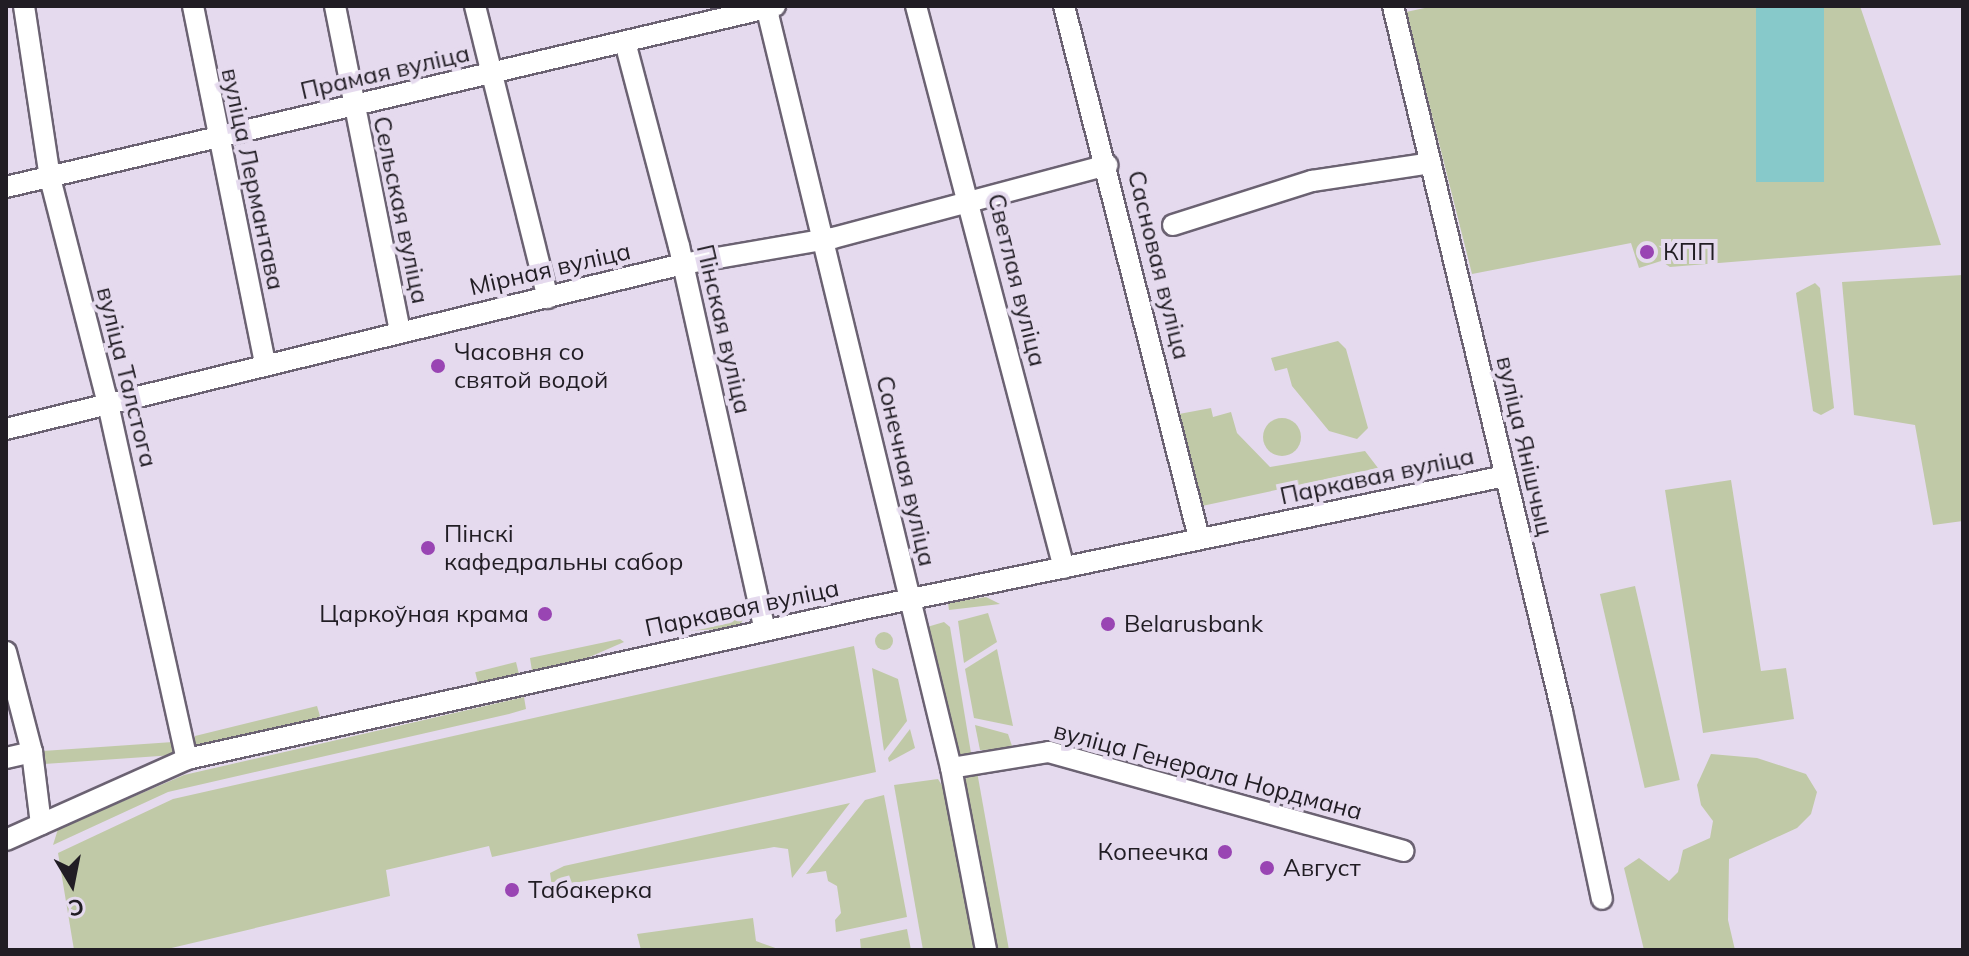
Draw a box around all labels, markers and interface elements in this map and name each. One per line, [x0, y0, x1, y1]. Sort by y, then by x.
street label: Прамая вуліца [298, 39, 472, 105]
street label: вуліца Лермантава [215, 65, 291, 293]
street label: Сельская вуліца [367, 114, 435, 306]
street label: Сасновая вуліца [1122, 168, 1196, 362]
street label: Светлая вуліца [982, 191, 1052, 369]
street label: Мірная вуліца [467, 236, 633, 302]
place label: КПП [1663, 238, 1715, 266]
street label: Пінская вуліца [691, 242, 757, 416]
marker: КПП [1638, 243, 1656, 261]
street label: вуліца Талстога [91, 284, 163, 470]
place label: Часовня со святой водой [454, 338, 608, 394]
street label: вуліца Янішчыц [1490, 353, 1560, 539]
marker: Часовня со святой водой [429, 357, 447, 375]
street label: Сонечная вуліца [870, 373, 942, 569]
street label: Паркавая вуліца [1277, 441, 1477, 511]
place label: Пінскі кафедральны сабор [444, 520, 683, 576]
marker: Пінскі кафедральны сабор [419, 539, 437, 557]
street label: Паркавая вуліца [642, 573, 842, 643]
place label: Царкоўная крама [319, 600, 529, 628]
marker: Царкоўная крама [536, 605, 554, 623]
place label: Belarusbank [1124, 610, 1263, 638]
marker: Belarusbank [1099, 615, 1117, 633]
street label: вуліца Генерала Нордмана [1051, 716, 1365, 826]
place label: Копеечка [1098, 838, 1209, 866]
marker: Копеечка [1216, 843, 1234, 861]
north arrow [32, 844, 112, 924]
place label: Август [1283, 854, 1361, 882]
marker: Август [1258, 859, 1276, 877]
place label: Табакерка [528, 876, 652, 904]
marker: Табакерка [503, 881, 521, 899]
text: С [66, 893, 86, 923]

